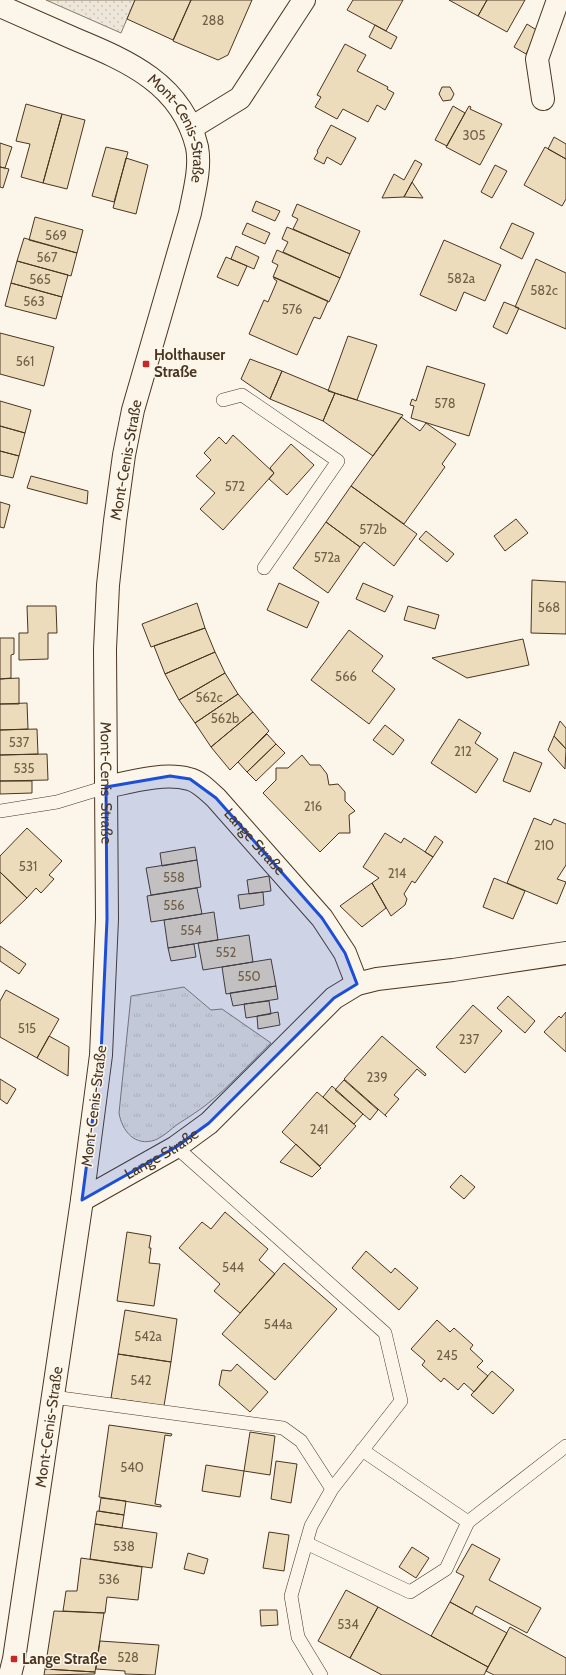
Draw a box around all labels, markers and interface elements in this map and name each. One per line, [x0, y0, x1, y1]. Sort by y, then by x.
house number: 288 [202, 12, 224, 28]
street label: Mont-Cenis-Straße [144, 70, 207, 184]
house number: 305 [462, 127, 486, 143]
house number: 569 [45, 227, 67, 243]
house number: 567 [37, 249, 58, 265]
house number: 582a [447, 270, 476, 286]
house number: 565 [29, 271, 51, 287]
house number: 582c [530, 282, 558, 298]
house number: 563 [23, 293, 45, 309]
house number: 576 [282, 301, 302, 317]
place label: Holthauser Straße [154, 346, 225, 381]
house number: 561 [16, 353, 34, 369]
marker: Holthauser Straße [141, 359, 151, 369]
house number: 578 [434, 395, 456, 411]
street label: Mont-Cenis-Straße [107, 398, 146, 522]
house number: 572 [225, 478, 245, 494]
house number: 572b [359, 521, 387, 537]
house number: 572a [314, 549, 341, 565]
house number: 568 [538, 599, 560, 615]
house number: 566 [335, 668, 357, 684]
house number: 562c [195, 689, 223, 705]
house number: 562b [211, 710, 239, 726]
street label: Mont-Cenis-Straße [97, 722, 115, 845]
house number: 537 [9, 734, 30, 750]
house number: 212 [454, 743, 472, 759]
house number: 535 [13, 760, 35, 776]
house number: 216 [304, 798, 322, 814]
street label: Lange Straße [220, 805, 289, 879]
house number: 210 [534, 837, 554, 853]
house number: 531 [19, 858, 37, 874]
house number: 214 [388, 865, 407, 881]
house number: 558 [163, 869, 185, 885]
house number: 556 [163, 897, 185, 913]
house number: 554 [180, 922, 202, 938]
house number: 552 [216, 944, 237, 960]
house number: 550 [237, 968, 261, 984]
house number: 515 [18, 1020, 36, 1036]
house number: 237 [459, 1031, 480, 1047]
street label: Mont-Cenis-Straße [78, 1044, 110, 1168]
house number: 239 [366, 1069, 388, 1085]
house number: 241 [310, 1121, 328, 1137]
street label: Lange Straße [121, 1124, 202, 1183]
house number: 544 [222, 1259, 245, 1275]
house number: 544a [264, 1316, 293, 1332]
house number: 542a [134, 1328, 163, 1344]
house number: 245 [436, 1347, 458, 1363]
street label: Mont-Cenis-Straße [32, 1365, 66, 1489]
house number: 542 [130, 1372, 152, 1388]
house number: 540 [120, 1459, 144, 1475]
house number: 538 [113, 1538, 135, 1554]
house number: 536 [98, 1571, 120, 1587]
house number: 534 [337, 1616, 359, 1632]
house number: 528 [117, 1649, 139, 1665]
place label: Lange Straße [22, 1650, 107, 1668]
marker: Lange Straße [9, 1654, 19, 1664]

